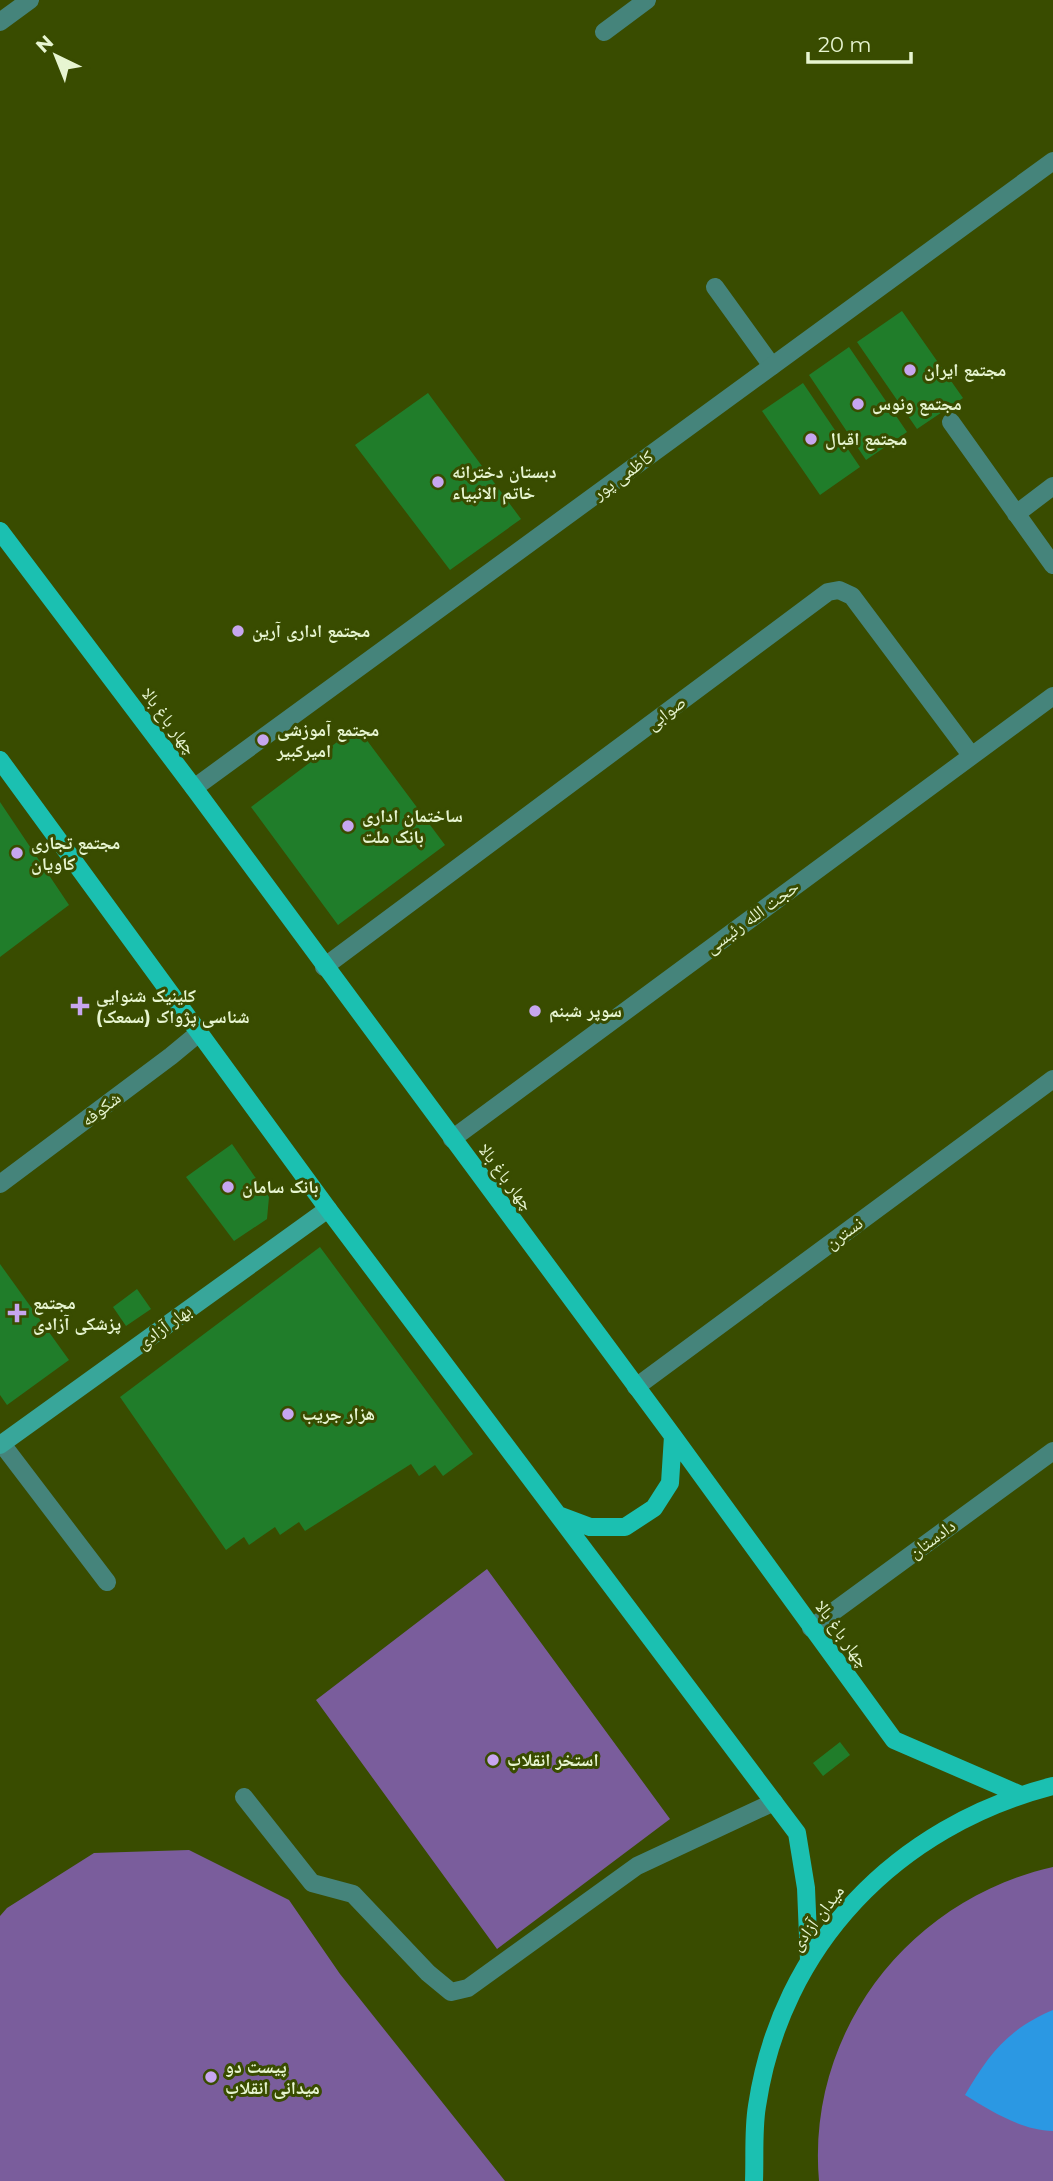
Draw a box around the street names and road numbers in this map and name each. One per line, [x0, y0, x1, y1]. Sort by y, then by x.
street label: کاظمی پور [587, 445, 658, 505]
street label: چهار باغ بالا [137, 683, 201, 759]
street label: صوابی [642, 691, 690, 735]
street label: حجت الله رئیسی [701, 876, 803, 958]
street label: شکوفه [77, 1087, 125, 1131]
street label: چهار باغ بالا [474, 1139, 538, 1215]
street label: نسترن [821, 1212, 867, 1254]
street label: بهار آزادی [132, 1300, 196, 1354]
street label: دادستان [904, 1515, 960, 1563]
street label: چهار باغ بالا [810, 1596, 874, 1672]
street label: میدان آزادی [785, 1881, 849, 1955]

